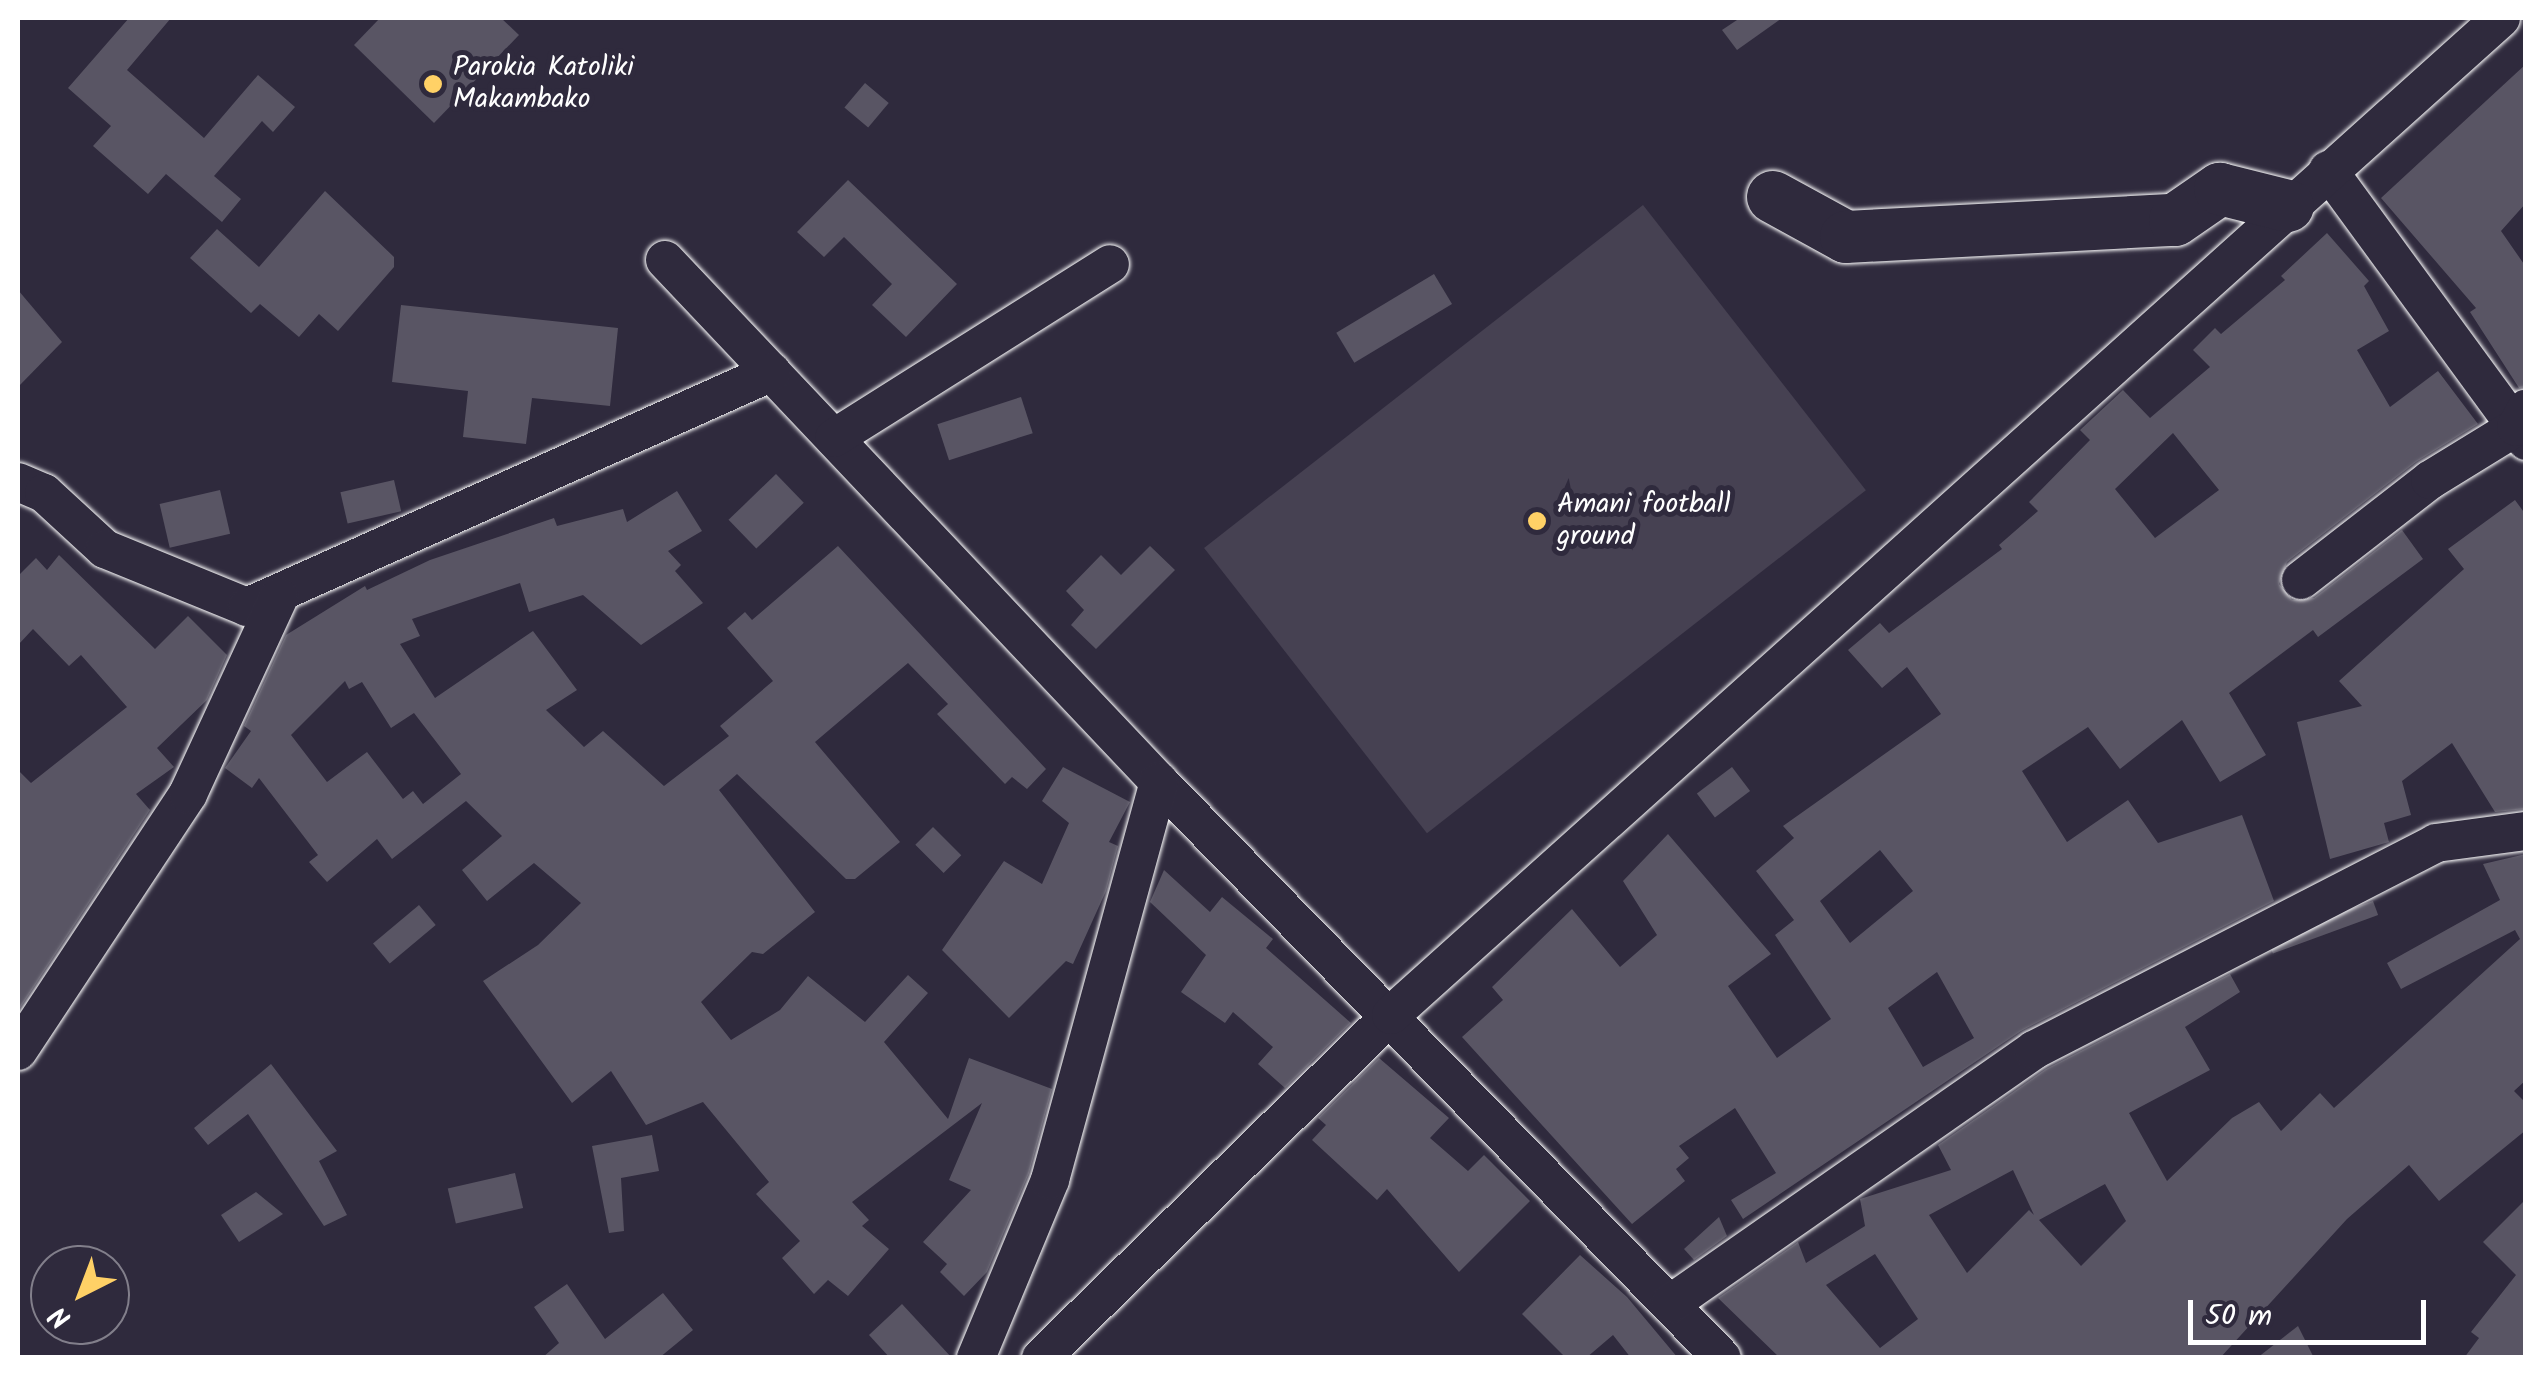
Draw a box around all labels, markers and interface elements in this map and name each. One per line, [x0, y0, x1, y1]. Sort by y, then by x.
place label: Parokia Katoliki Makambako [453, 51, 634, 117]
marker: Parokia Katoliki Makambako [422, 73, 444, 95]
place label: Amani football ground [1557, 488, 1731, 554]
marker: Amani football ground [1526, 510, 1548, 532]
north arrow [30, 1245, 130, 1345]
scale bar [2193, 1280, 2430, 1342]
text: 50 m [2205, 1293, 2272, 1341]
text: N [39, 1294, 83, 1339]

